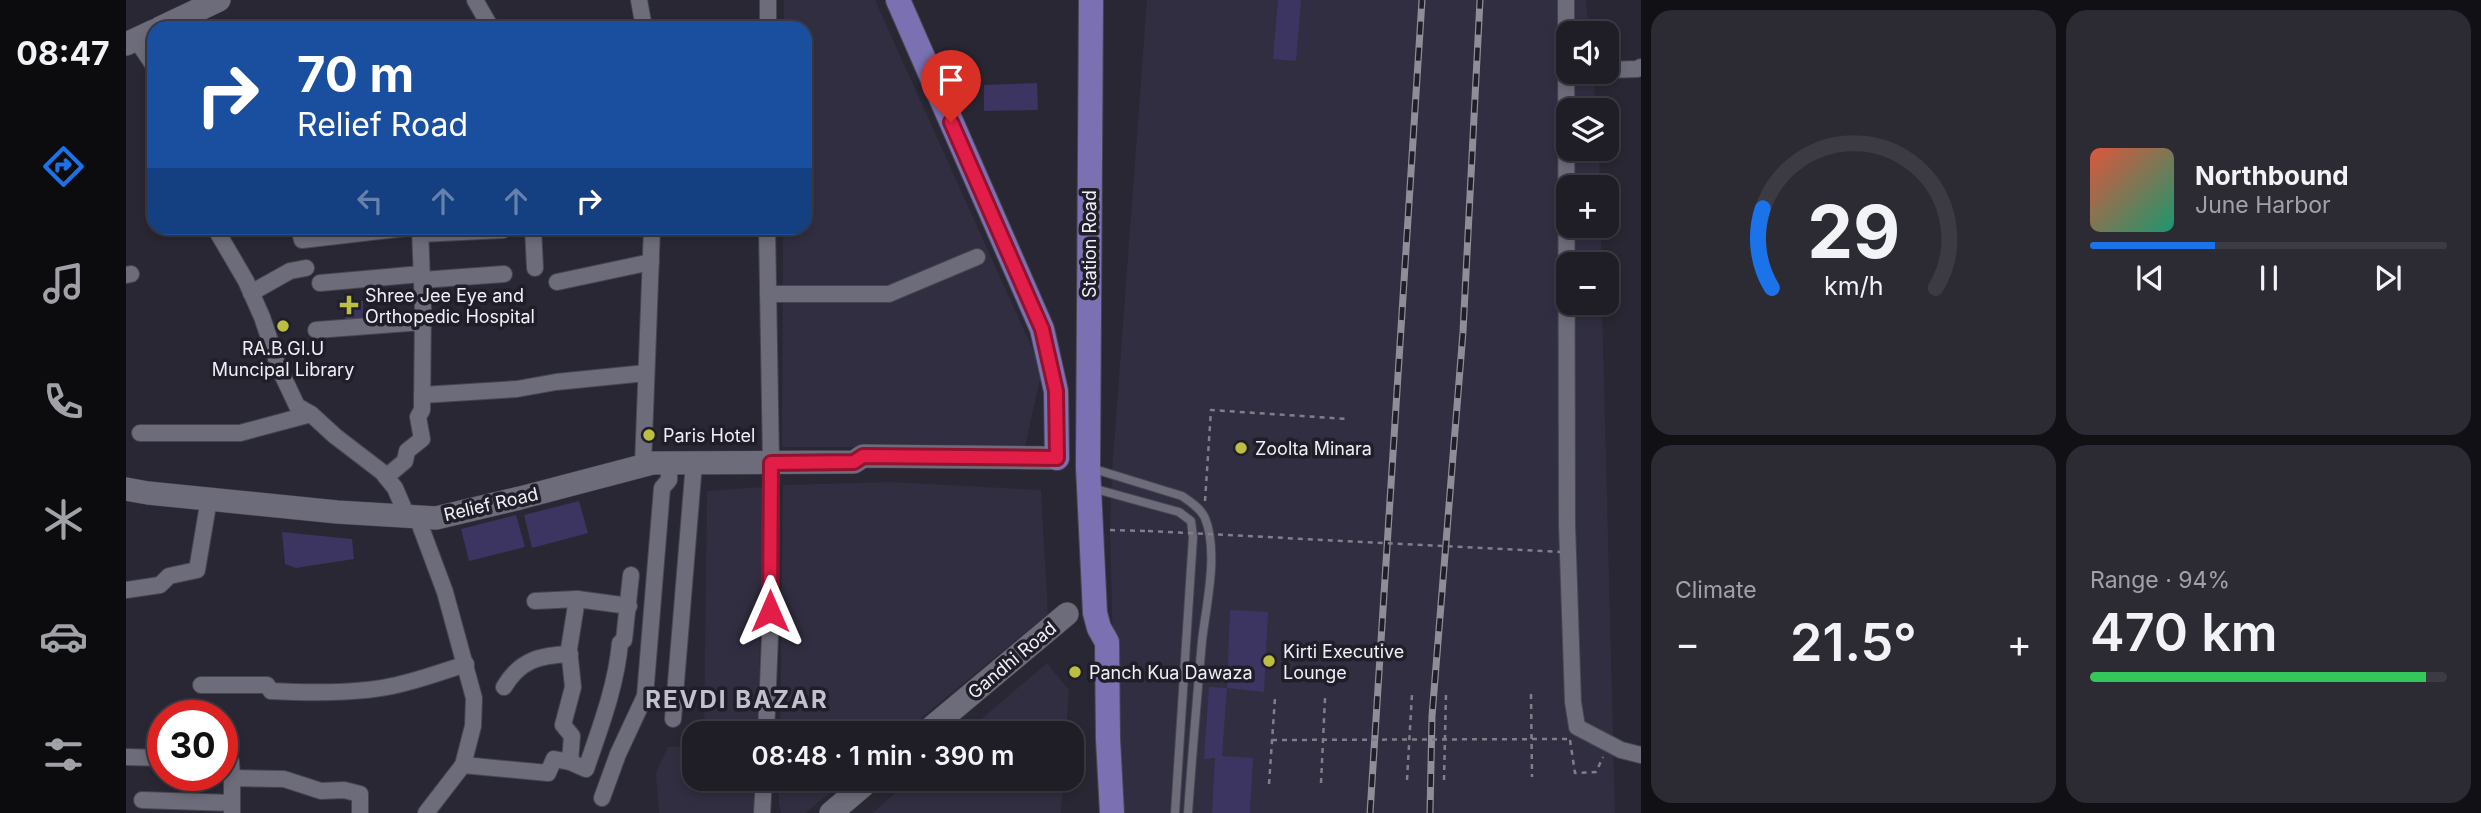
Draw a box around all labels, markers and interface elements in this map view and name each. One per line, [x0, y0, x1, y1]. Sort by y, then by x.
map controls [1556, 21, 1619, 315]
button: sound [1556, 21, 1619, 84]
text: 08:47 [16, 34, 110, 73]
text: 70 m [297, 45, 414, 104]
icon: right [182, 49, 273, 140]
pin [921, 50, 981, 122]
icon: arrive [932, 61, 970, 99]
button: layers [1556, 98, 1619, 161]
text: Relief Road [297, 105, 468, 144]
icon: directions [39, 142, 88, 191]
text: Northbound [2195, 160, 2349, 191]
button: + [1556, 175, 1619, 238]
icon: left [351, 182, 389, 220]
icon: ahead [424, 182, 462, 220]
icon: ahead [497, 182, 535, 220]
icon: right [570, 182, 608, 220]
text: 29 [1807, 188, 1900, 277]
street label: Station Road [1079, 190, 1100, 298]
text: June Harbor [2195, 191, 2331, 219]
button: − [1556, 252, 1619, 315]
icon: music [39, 259, 88, 308]
icon: previous [2131, 259, 2169, 297]
icon: pause [2250, 259, 2288, 297]
icon: next [2369, 259, 2407, 297]
text: km/h [1824, 271, 1883, 301]
place label: Shree Jee Eye and Orthopedic Hospital [365, 285, 535, 327]
marker: Shree Jee Eye and Orthopedic Hospital [339, 295, 359, 315]
marker: RA.B.GI.U Muncipal Library [275, 318, 291, 334]
place label: RA.B.GI.U Muncipal Library [212, 338, 354, 380]
icon: phone [39, 377, 88, 426]
place label: Paris Hotel [663, 425, 755, 446]
marker: Paris Hotel [641, 427, 657, 443]
place label: Zoolta Minara [1255, 438, 1372, 459]
marker: Zoolta Minara [1233, 440, 1249, 456]
street label: Relief Road [442, 483, 540, 525]
icon: climate [39, 495, 88, 544]
text: Range · 94% [2090, 566, 2230, 594]
position arrow [733, 574, 807, 648]
text: Climate [1675, 576, 1757, 604]
text: 470 km [2090, 601, 2278, 664]
text: 21.5° [1790, 611, 1917, 674]
icon: car [39, 612, 88, 661]
street label: Gandhi Road [964, 617, 1060, 703]
text: − [1675, 620, 1700, 666]
text: + [2007, 620, 2032, 666]
place label: Kirti Executive Lounge [1283, 641, 1404, 683]
marker: Kirti Executive Lounge [1261, 653, 1277, 669]
place label: Panch Kua Dawaza [1089, 662, 1253, 683]
marker: Panch Kua Dawaza [1067, 664, 1083, 680]
district label: REVDI BAZAR [645, 685, 829, 714]
speed limit sign: 30 [147, 700, 238, 791]
icon: filters [39, 730, 88, 779]
text: 08:48 · 1 min · 390 m [752, 740, 1014, 771]

